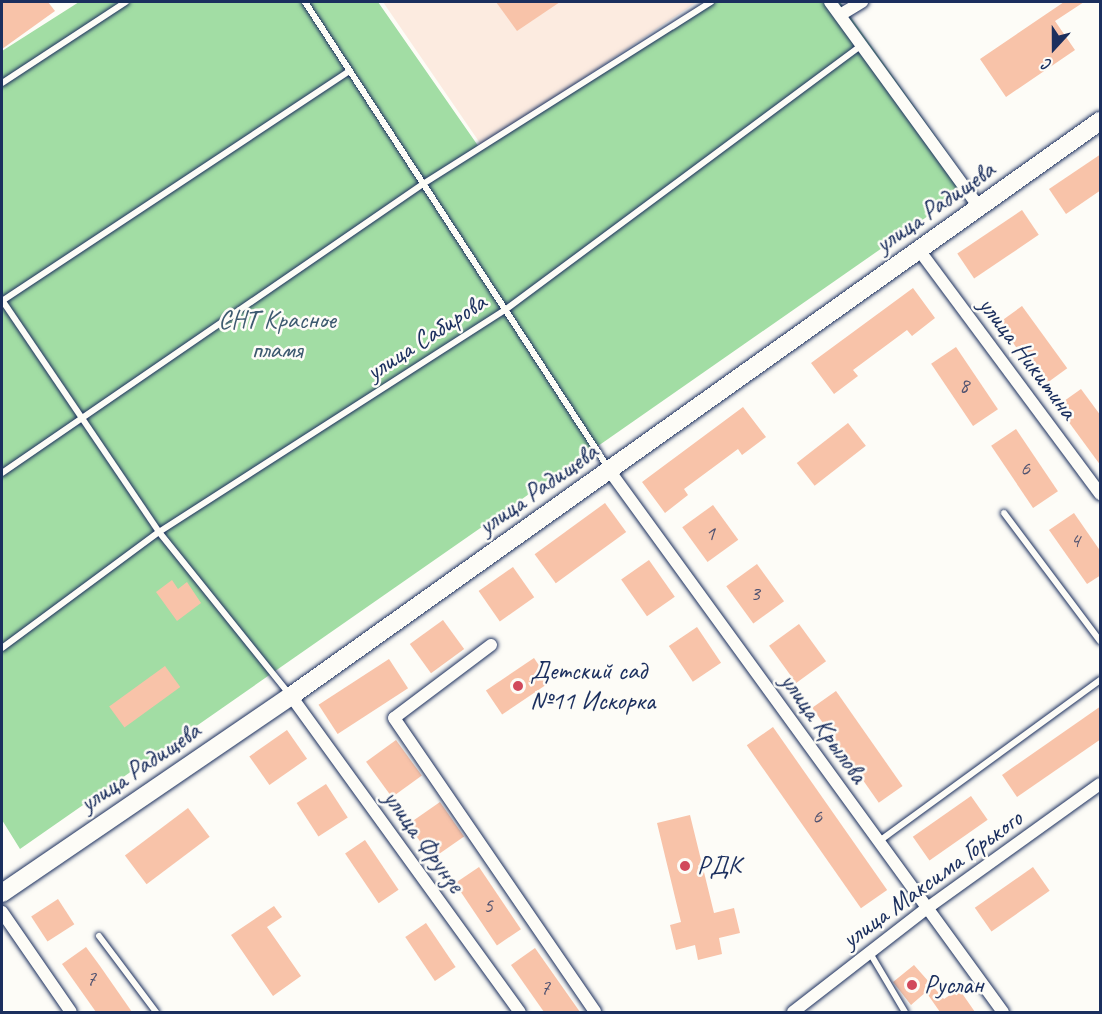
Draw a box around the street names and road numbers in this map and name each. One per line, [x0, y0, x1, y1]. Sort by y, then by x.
street label: улица Радищева [868, 153, 1002, 261]
street label: улица Сабирова [360, 286, 492, 388]
street label: улица Никитина [971, 289, 1085, 427]
street label: улица Радищева [471, 435, 605, 543]
street label: улица Крылова [774, 667, 874, 789]
street label: улица Радищева [72, 714, 208, 820]
street label: улица Фрунзе [377, 784, 471, 898]
street label: улица Максима Горького [837, 804, 1027, 954]

